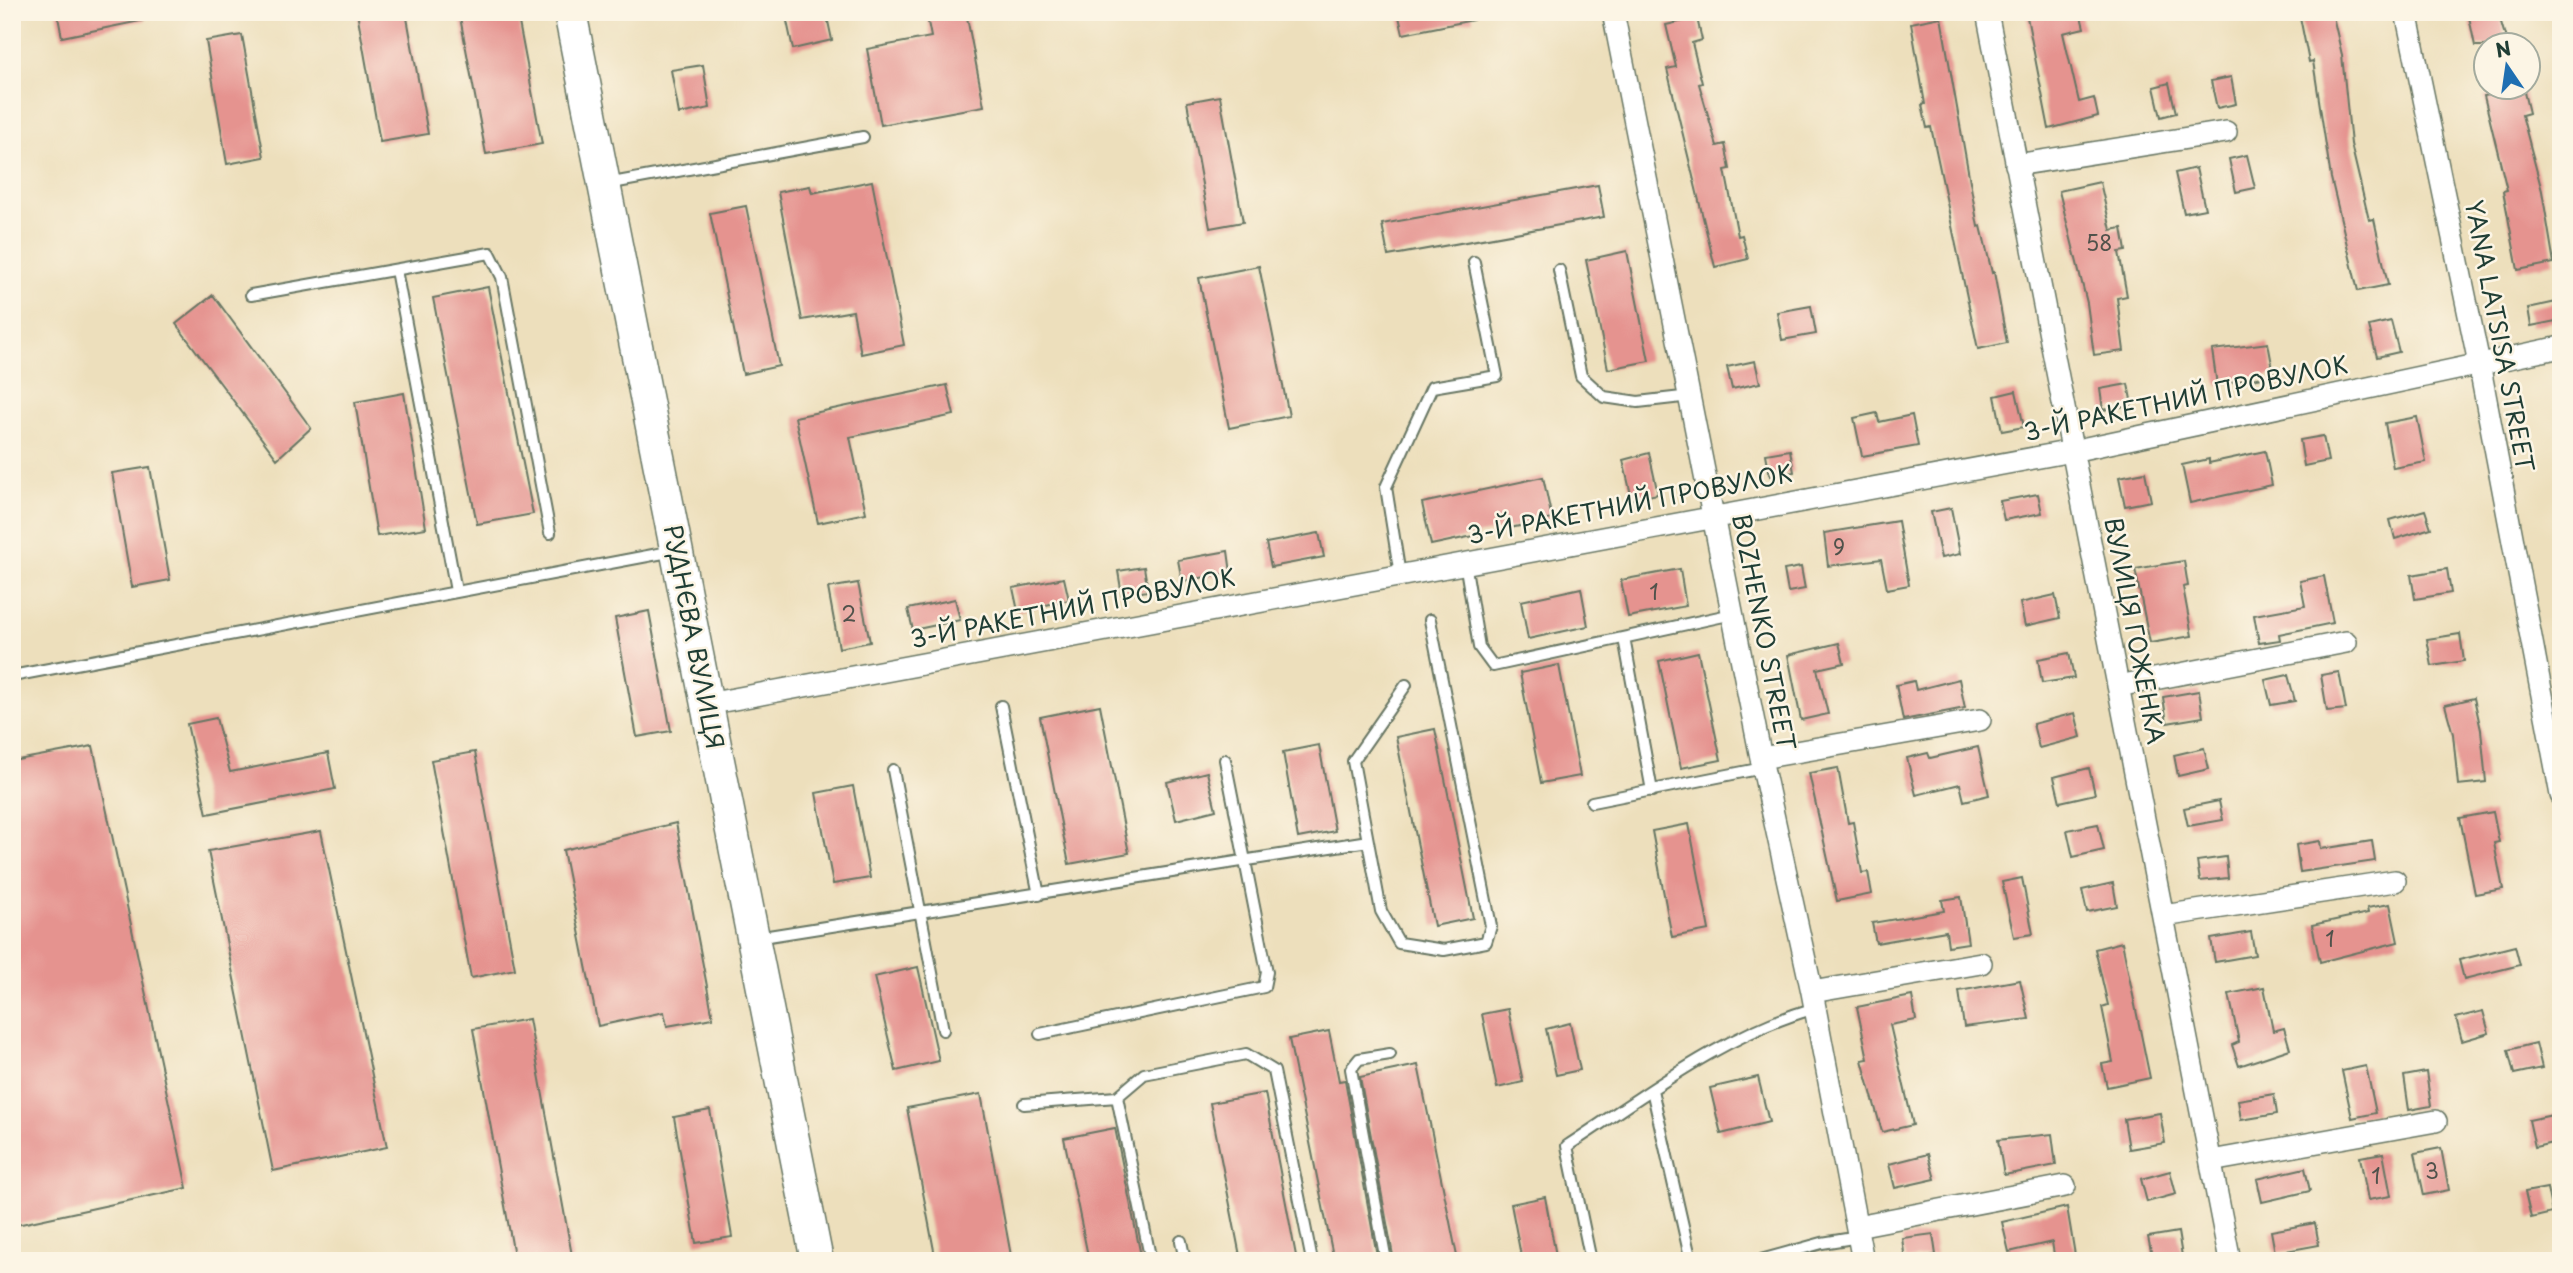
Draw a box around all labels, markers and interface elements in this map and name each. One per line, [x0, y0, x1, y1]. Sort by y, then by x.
north arrow [2472, 32, 2542, 102]
text: N [2492, 33, 2513, 64]
street label: YANA LATSISA STREET [2457, 197, 2545, 475]
house number: 58 [2086, 226, 2112, 258]
street label: 3-Й РАКЕТНИЙ ПРОВУЛОК [2020, 345, 2351, 449]
street label: 3-Й РАКЕТНИЙ ПРОВУЛОК [1464, 454, 1795, 552]
street label: BOZHENKO STREET [1724, 510, 1806, 754]
street label: ВУЛИЦЯ ГОЖЕНКА [2096, 514, 2176, 747]
street label: РУДНЄВА ВУЛИЦЯ [656, 521, 734, 752]
house number: 9 [1833, 530, 1845, 562]
street label: 3-Й РАКЕТНИЙ ПРОВУЛОК [907, 558, 1238, 656]
house number: 1 [1649, 575, 1659, 607]
house number: 2 [842, 597, 856, 629]
house number: 1 [2325, 922, 2335, 954]
house number: 3 [2425, 1154, 2439, 1186]
house number: 1 [2371, 1159, 2381, 1191]

